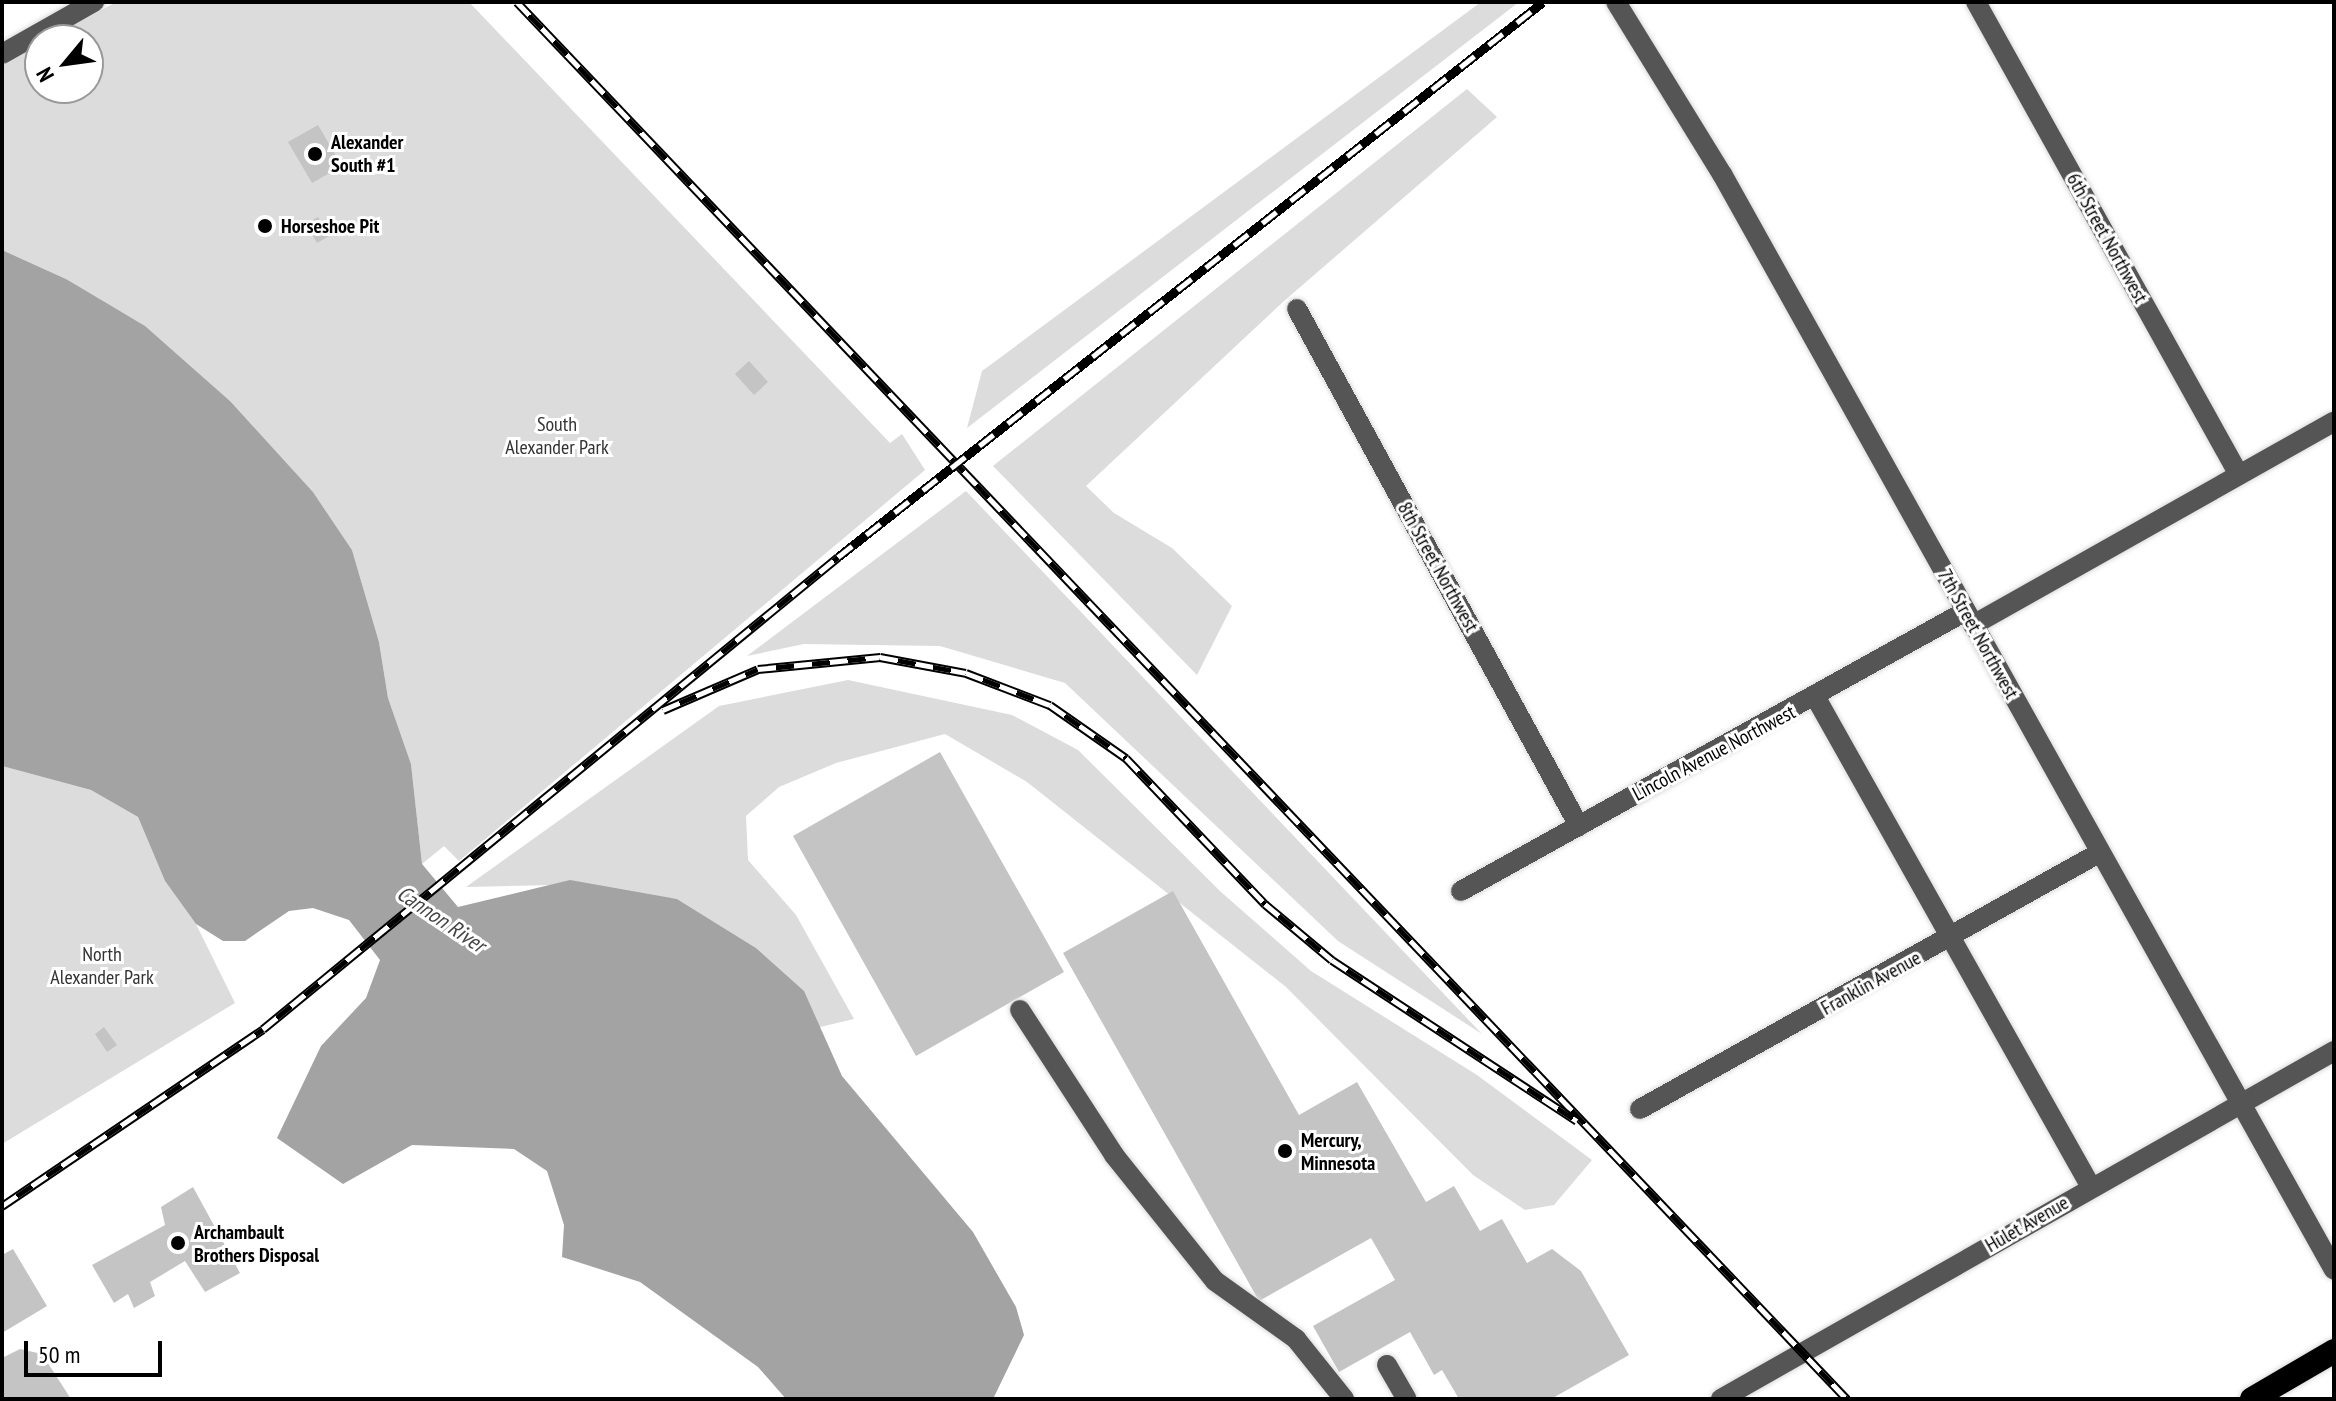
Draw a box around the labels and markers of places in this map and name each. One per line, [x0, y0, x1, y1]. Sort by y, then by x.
place label: Alexander South #1 [331, 130, 403, 177]
marker: Alexander South #1 [306, 145, 324, 163]
place label: Horseshoe Pit [281, 214, 379, 238]
marker: Horseshoe Pit [256, 217, 274, 235]
place label: Mercury, Minnesota [1301, 1128, 1375, 1175]
marker: Mercury, Minnesota [1276, 1142, 1294, 1160]
place label: Archambault Brothers Disposal [194, 1220, 319, 1267]
marker: Archambault Brothers Disposal [169, 1234, 187, 1252]

